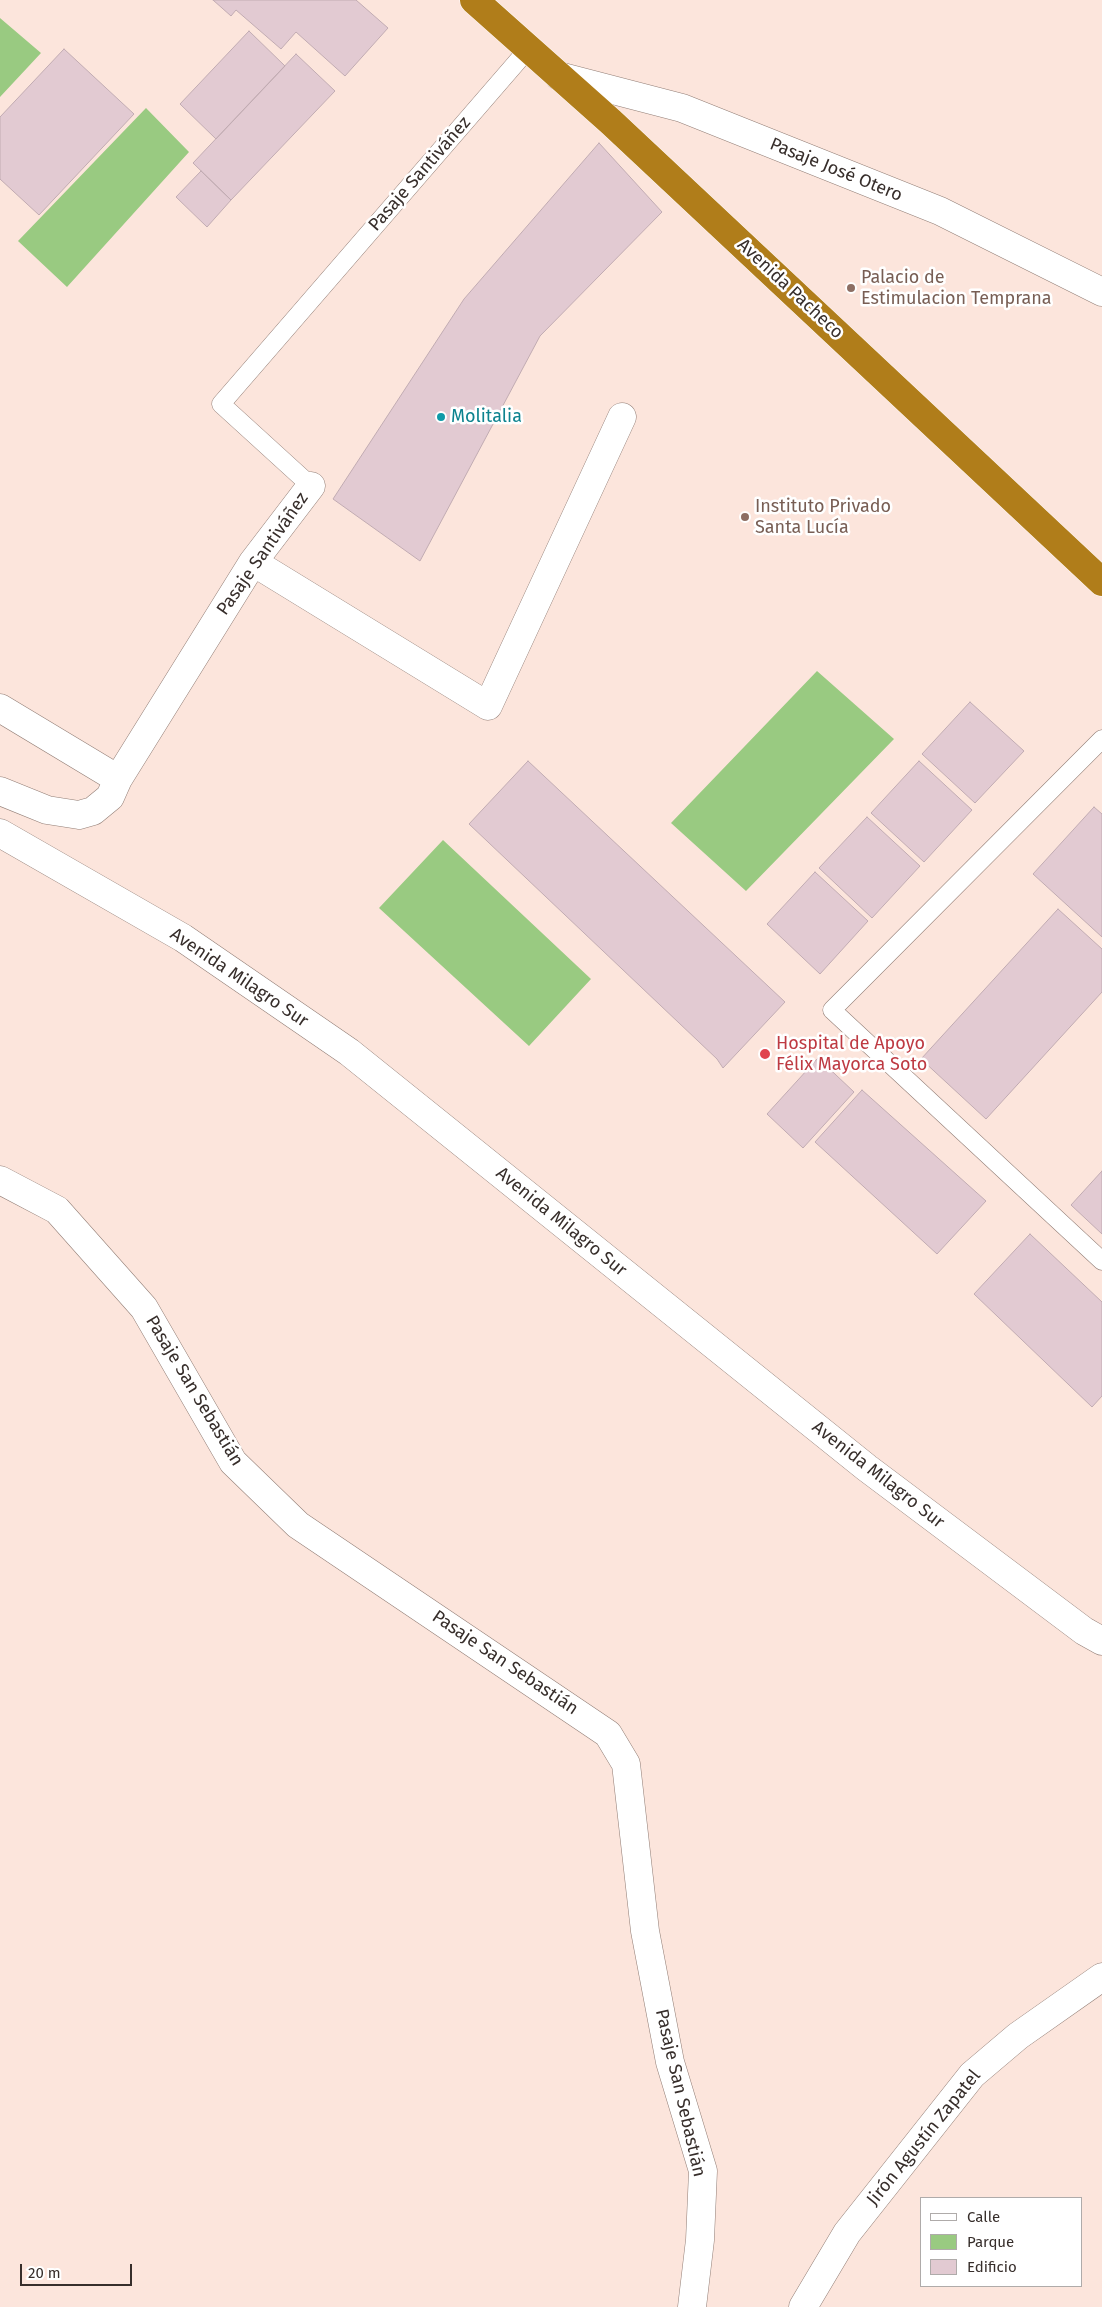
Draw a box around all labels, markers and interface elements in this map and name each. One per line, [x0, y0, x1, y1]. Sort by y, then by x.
street label: Pasaje Santiváñez [364, 112, 476, 236]
street label: Pasaje José Otero [767, 134, 905, 206]
street label: Avenida Pacheco [733, 234, 847, 344]
place label: Palacio de Estimulacion Temprana [861, 267, 1052, 310]
marker: Palacio de Estimulacion Temprana [845, 282, 857, 294]
place label: Molitalia [451, 406, 522, 428]
marker: Molitalia [435, 411, 447, 423]
street label: Pasaje Santiváñez [213, 489, 313, 619]
place label: Instituto Privado Santa Lucía [755, 496, 891, 538]
marker: Instituto Privado Santa Lucía [739, 511, 751, 523]
street label: Avenida Milagro Sur [166, 924, 312, 1032]
place label: Hospital de Apoyo Félix Mayorca Soto [776, 1033, 927, 1076]
marker: Hospital de Apoyo Félix Mayorca Soto [758, 1047, 772, 1061]
street label: Avenida Milagro Sur [491, 1163, 631, 1281]
street label: Pasaje San Sebastián [141, 1312, 247, 1470]
street label: Avenida Milagro Sur [808, 1417, 948, 1533]
street label: Pasaje San Sebastián [428, 1606, 582, 1720]
street label: Pasaje San Sebastián [650, 2007, 710, 2179]
street label: Jirón Agustín Zapatel [863, 2066, 985, 2210]
legend [920, 2197, 1082, 2287]
text: Calle [967, 2208, 1000, 2226]
text: Parque [967, 2233, 1014, 2251]
scale bar [22, 2254, 135, 2286]
text: Edificio [967, 2258, 1017, 2276]
text: 20 m [28, 2264, 61, 2282]

